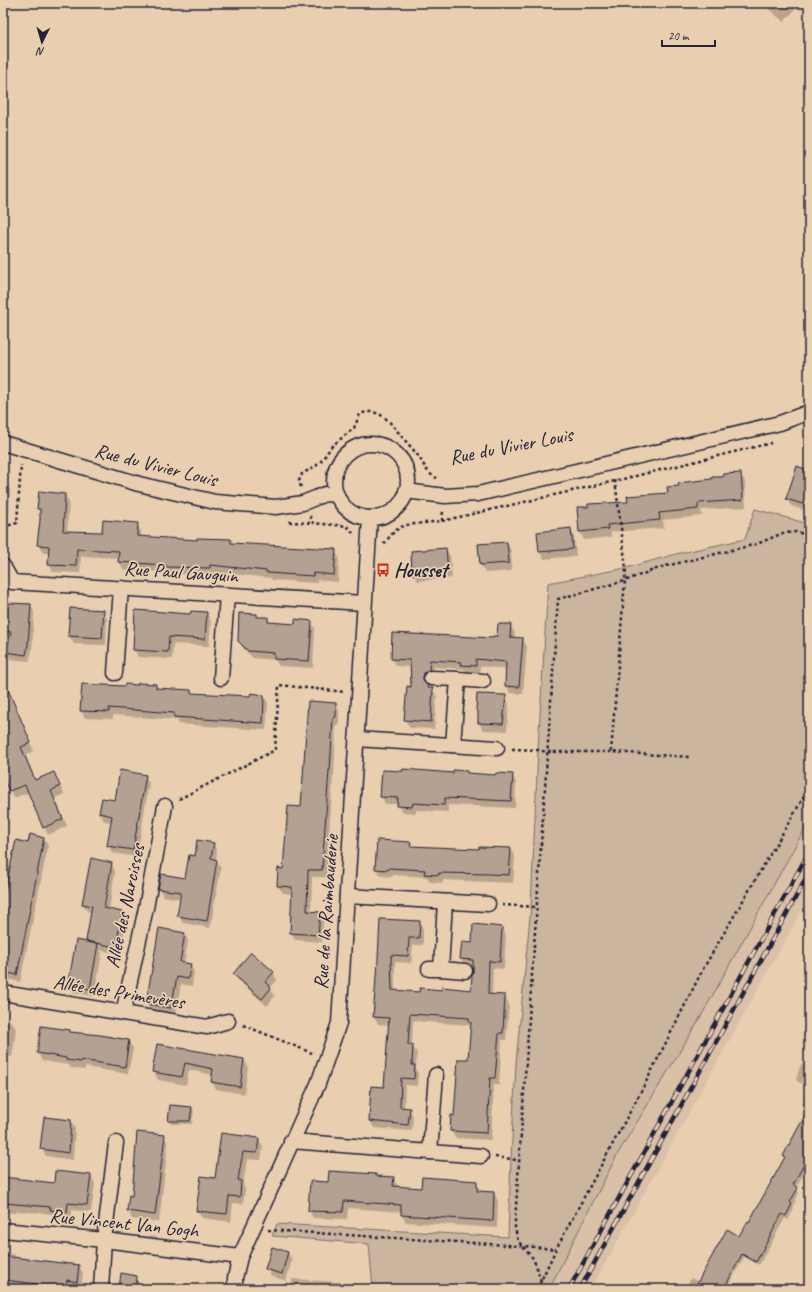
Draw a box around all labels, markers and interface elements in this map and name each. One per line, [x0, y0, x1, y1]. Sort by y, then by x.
north arrow [22, 22, 62, 62]
scale bar [662, 22, 715, 48]
text: 20 m [668, 28, 690, 44]
text: N [35, 45, 45, 59]
street label: Rue du Vivier Louis [447, 421, 577, 470]
street label: Rue du Vivier Louis [92, 438, 222, 493]
street label: Rue Paul Gauguin [123, 556, 240, 589]
place label: Housset [394, 558, 451, 583]
bus stop icon: Housset [375, 562, 391, 578]
street label: Rue de la Raimbauderie [308, 832, 344, 990]
street label: Allée des Narcisses [100, 840, 151, 970]
street label: Allée des Primevères [52, 969, 188, 1015]
street label: Rue Vincent Van Gogh [48, 1203, 201, 1243]

